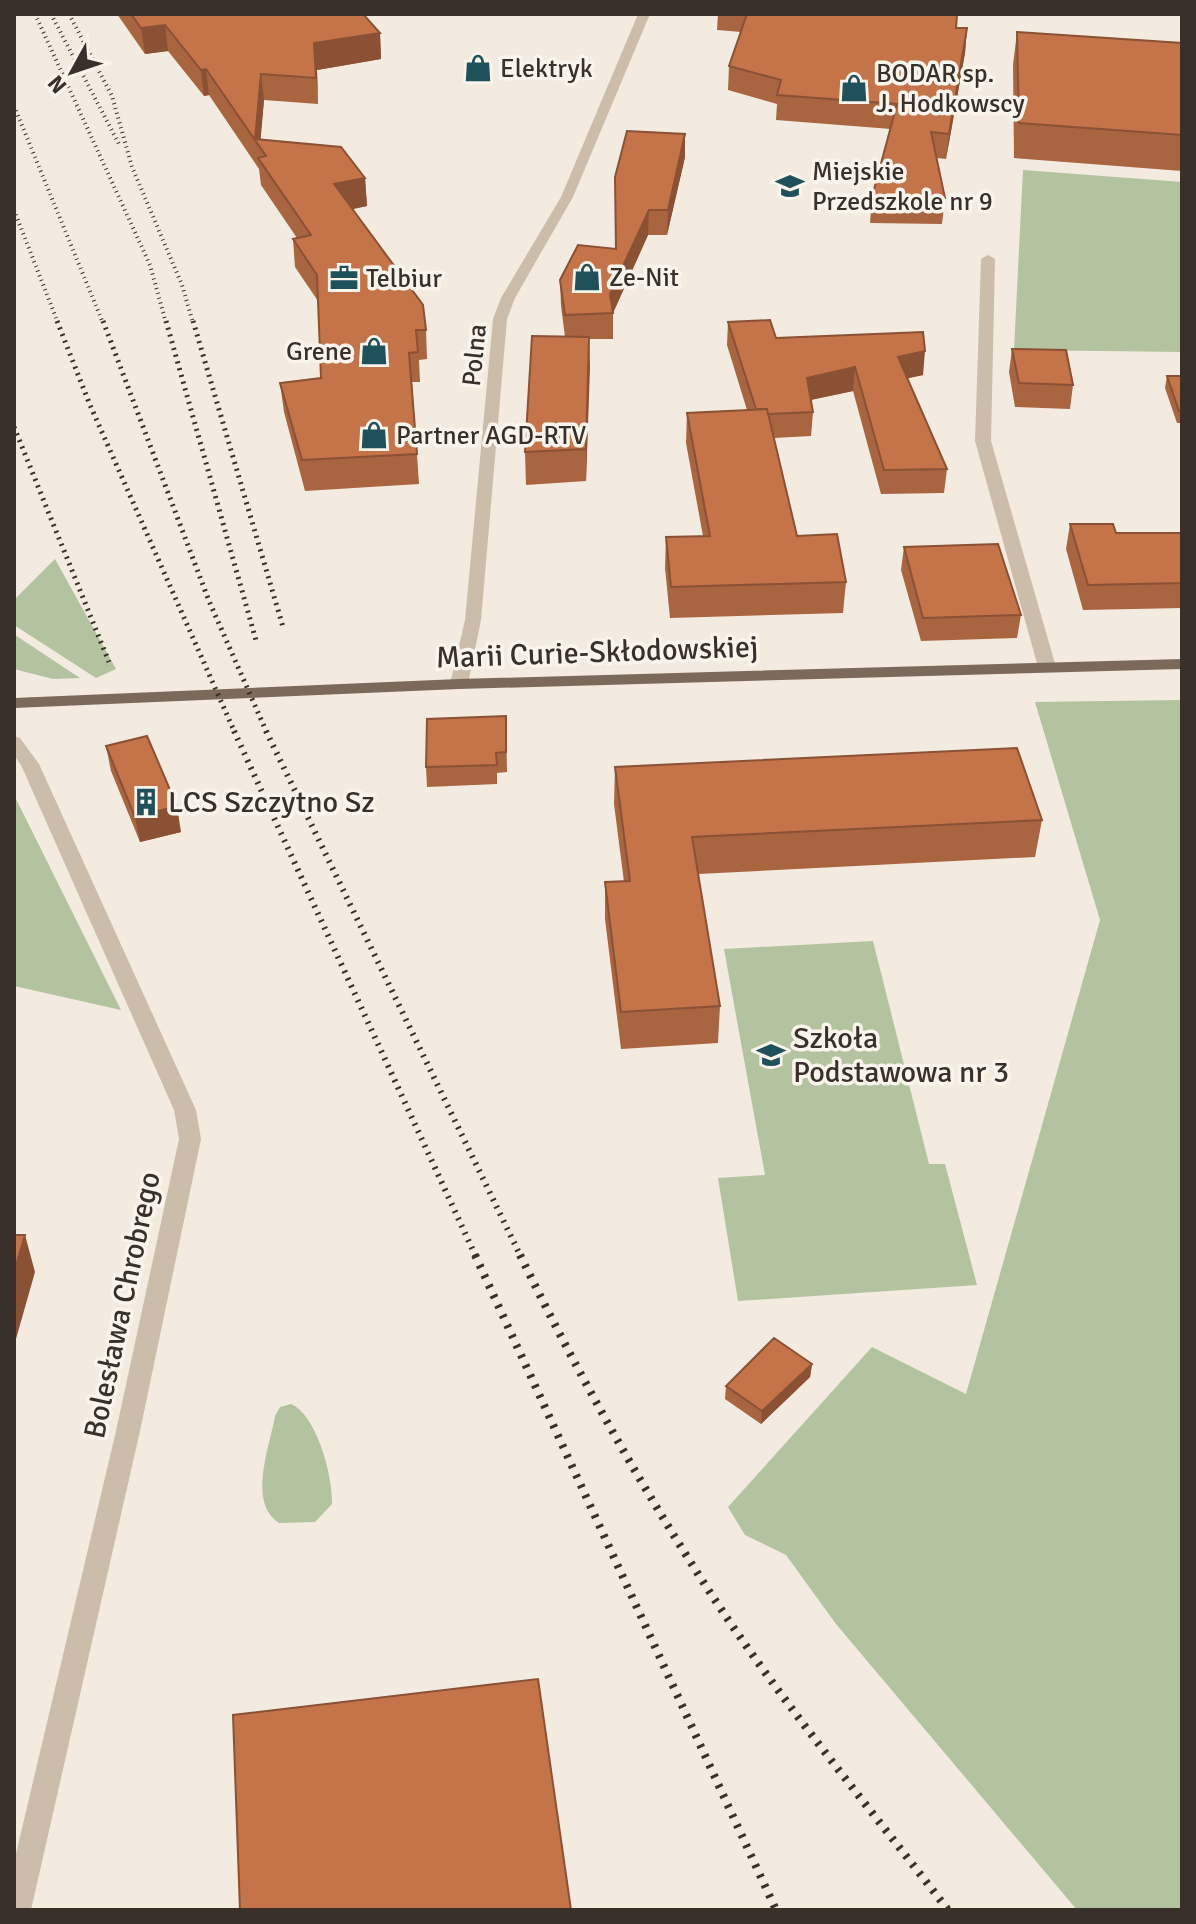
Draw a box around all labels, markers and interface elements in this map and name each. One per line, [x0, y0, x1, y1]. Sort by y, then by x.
north arrow [32, 32, 112, 112]
shop icon: Elektryk [463, 53, 493, 83]
place label: Elektryk [500, 53, 593, 85]
place label: BODAR sp. J. Hodkowscy [876, 58, 1025, 120]
text: N [42, 70, 72, 99]
shop icon: BODAR sp. J. Hodkowscy [839, 73, 869, 103]
place label: Miejskie Przedszkole nr 9 [812, 156, 993, 218]
school or university icon: Miejskie Przedszkole nr 9 [775, 171, 805, 201]
shop icon: Ze-Nit [572, 262, 602, 292]
place label: Ze-Nit [609, 262, 679, 294]
office icon: Telbiur [329, 263, 359, 293]
place label: Telbiur [366, 263, 442, 295]
street label: Polna [456, 322, 494, 388]
place label: Grene [286, 336, 352, 368]
shop icon: Grene [359, 336, 389, 366]
shop icon: Partner AGD-RTV [359, 420, 389, 450]
place label: Partner AGD-RTV [396, 420, 586, 452]
street label: Marii Curie-Skłodowskiej [435, 628, 759, 677]
place label: LCS Szczytno Sz [168, 784, 375, 821]
building icon: LCS Szczytno Sz [131, 787, 161, 817]
place label: Szkoła Podstawowa nr 3 [793, 1020, 1009, 1091]
school or university icon: Szkoła Podstawowa nr 3 [756, 1040, 786, 1070]
street label: Bolesława Chrobrego [76, 1168, 169, 1442]

